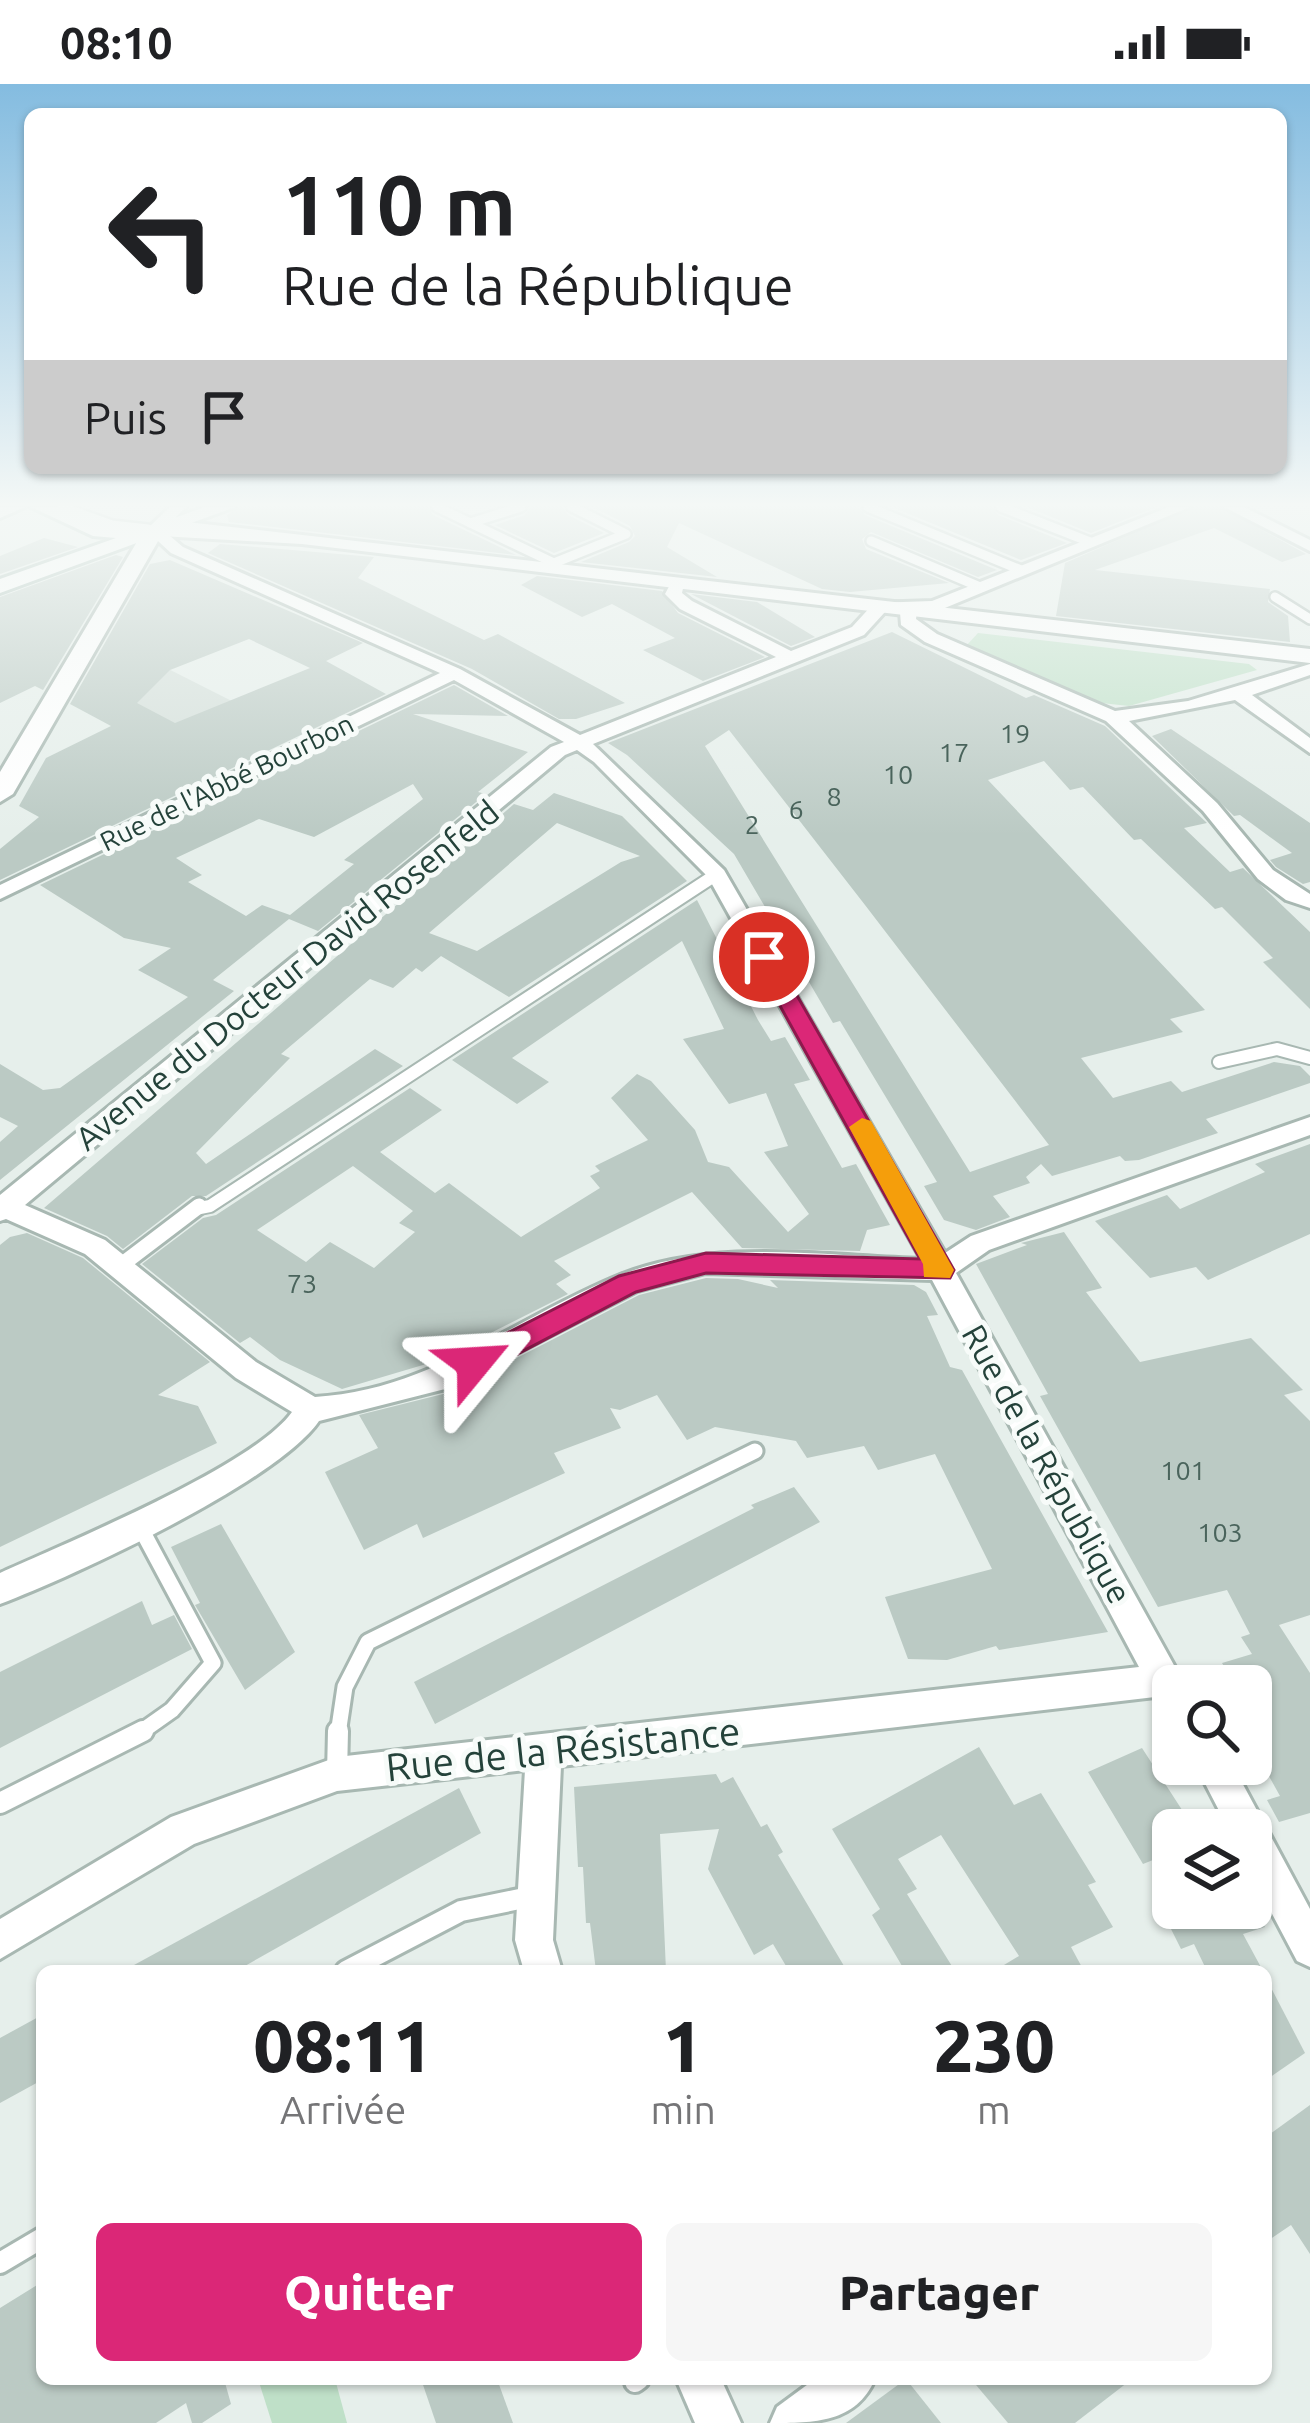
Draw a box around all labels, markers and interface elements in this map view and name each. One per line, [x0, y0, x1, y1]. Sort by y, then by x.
text: 08:10 [60, 17, 173, 68]
icon: left [84, 156, 240, 312]
text: 110 m [282, 157, 516, 251]
text: Rue de la République [282, 255, 794, 315]
icon: arrive [191, 384, 257, 450]
text: Puis [84, 392, 167, 443]
street label: Rue de l'Abbé Bourbon [95, 708, 358, 856]
house number: 19 [1000, 718, 1030, 748]
house number: 17 [939, 737, 969, 767]
house number: 10 [883, 759, 913, 789]
house number: 8 [826, 781, 842, 811]
street label: Avenue du Docteur David Rosenfeld [68, 792, 506, 1157]
house number: 6 [788, 794, 804, 824]
house number: 2 [744, 809, 760, 839]
pin [713, 906, 815, 1008]
icon: arrive [731, 924, 797, 990]
house number: 73 [287, 1268, 317, 1298]
position arrow [411, 1300, 537, 1426]
street label: Rue de la République [955, 1318, 1139, 1609]
house number: 101 [1160, 1455, 1206, 1485]
house number: 103 [1197, 1517, 1243, 1547]
map controls [1152, 1665, 1272, 1929]
button: search [1152, 1665, 1272, 1785]
street label: Rue de la Résistance [384, 1709, 742, 1788]
button: layers [1152, 1809, 1272, 1929]
text: 08:11 [253, 2005, 433, 2086]
text: 1 [663, 2005, 703, 2086]
text: 230 [933, 2005, 1055, 2086]
text: Arrivée [280, 2088, 406, 2131]
text: min [650, 2088, 716, 2131]
text: m [977, 2088, 1011, 2131]
button: Quitter [96, 2223, 642, 2361]
button: Partager [666, 2223, 1212, 2361]

